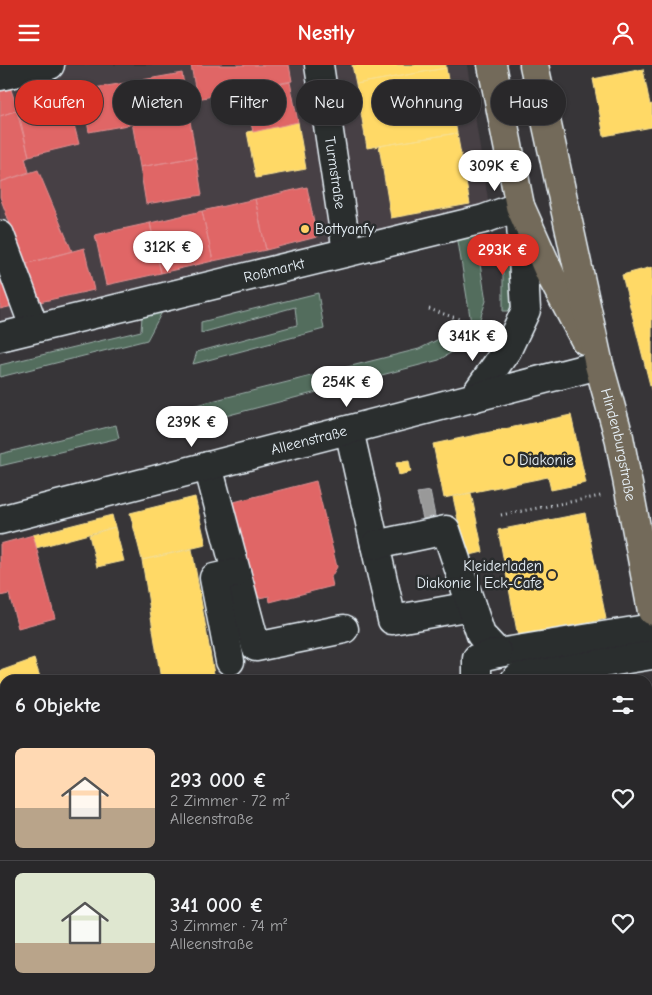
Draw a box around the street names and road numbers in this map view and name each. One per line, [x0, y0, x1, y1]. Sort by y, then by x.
street label: Turmstraße [321, 135, 350, 211]
street label: Roßmarkt [242, 254, 307, 286]
street label: Hindenburgstraße [597, 386, 640, 503]
street label: Alleenstraße [269, 421, 349, 459]

